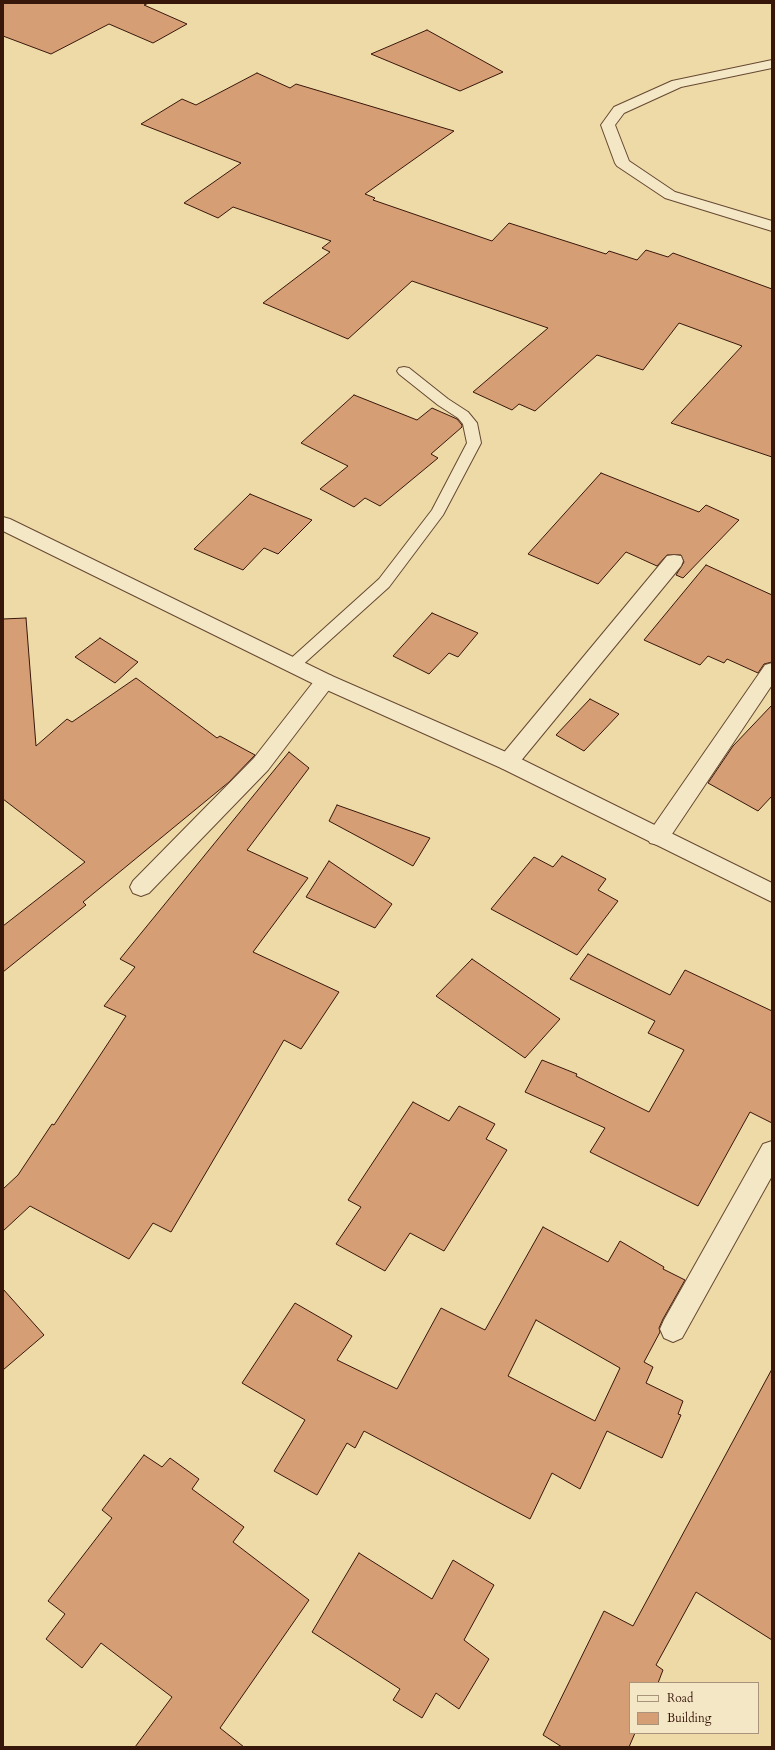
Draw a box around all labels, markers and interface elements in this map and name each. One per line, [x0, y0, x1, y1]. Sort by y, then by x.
legend [629, 1682, 759, 1734]
text: Road [667, 1690, 693, 1706]
text: Building [667, 1710, 711, 1726]

